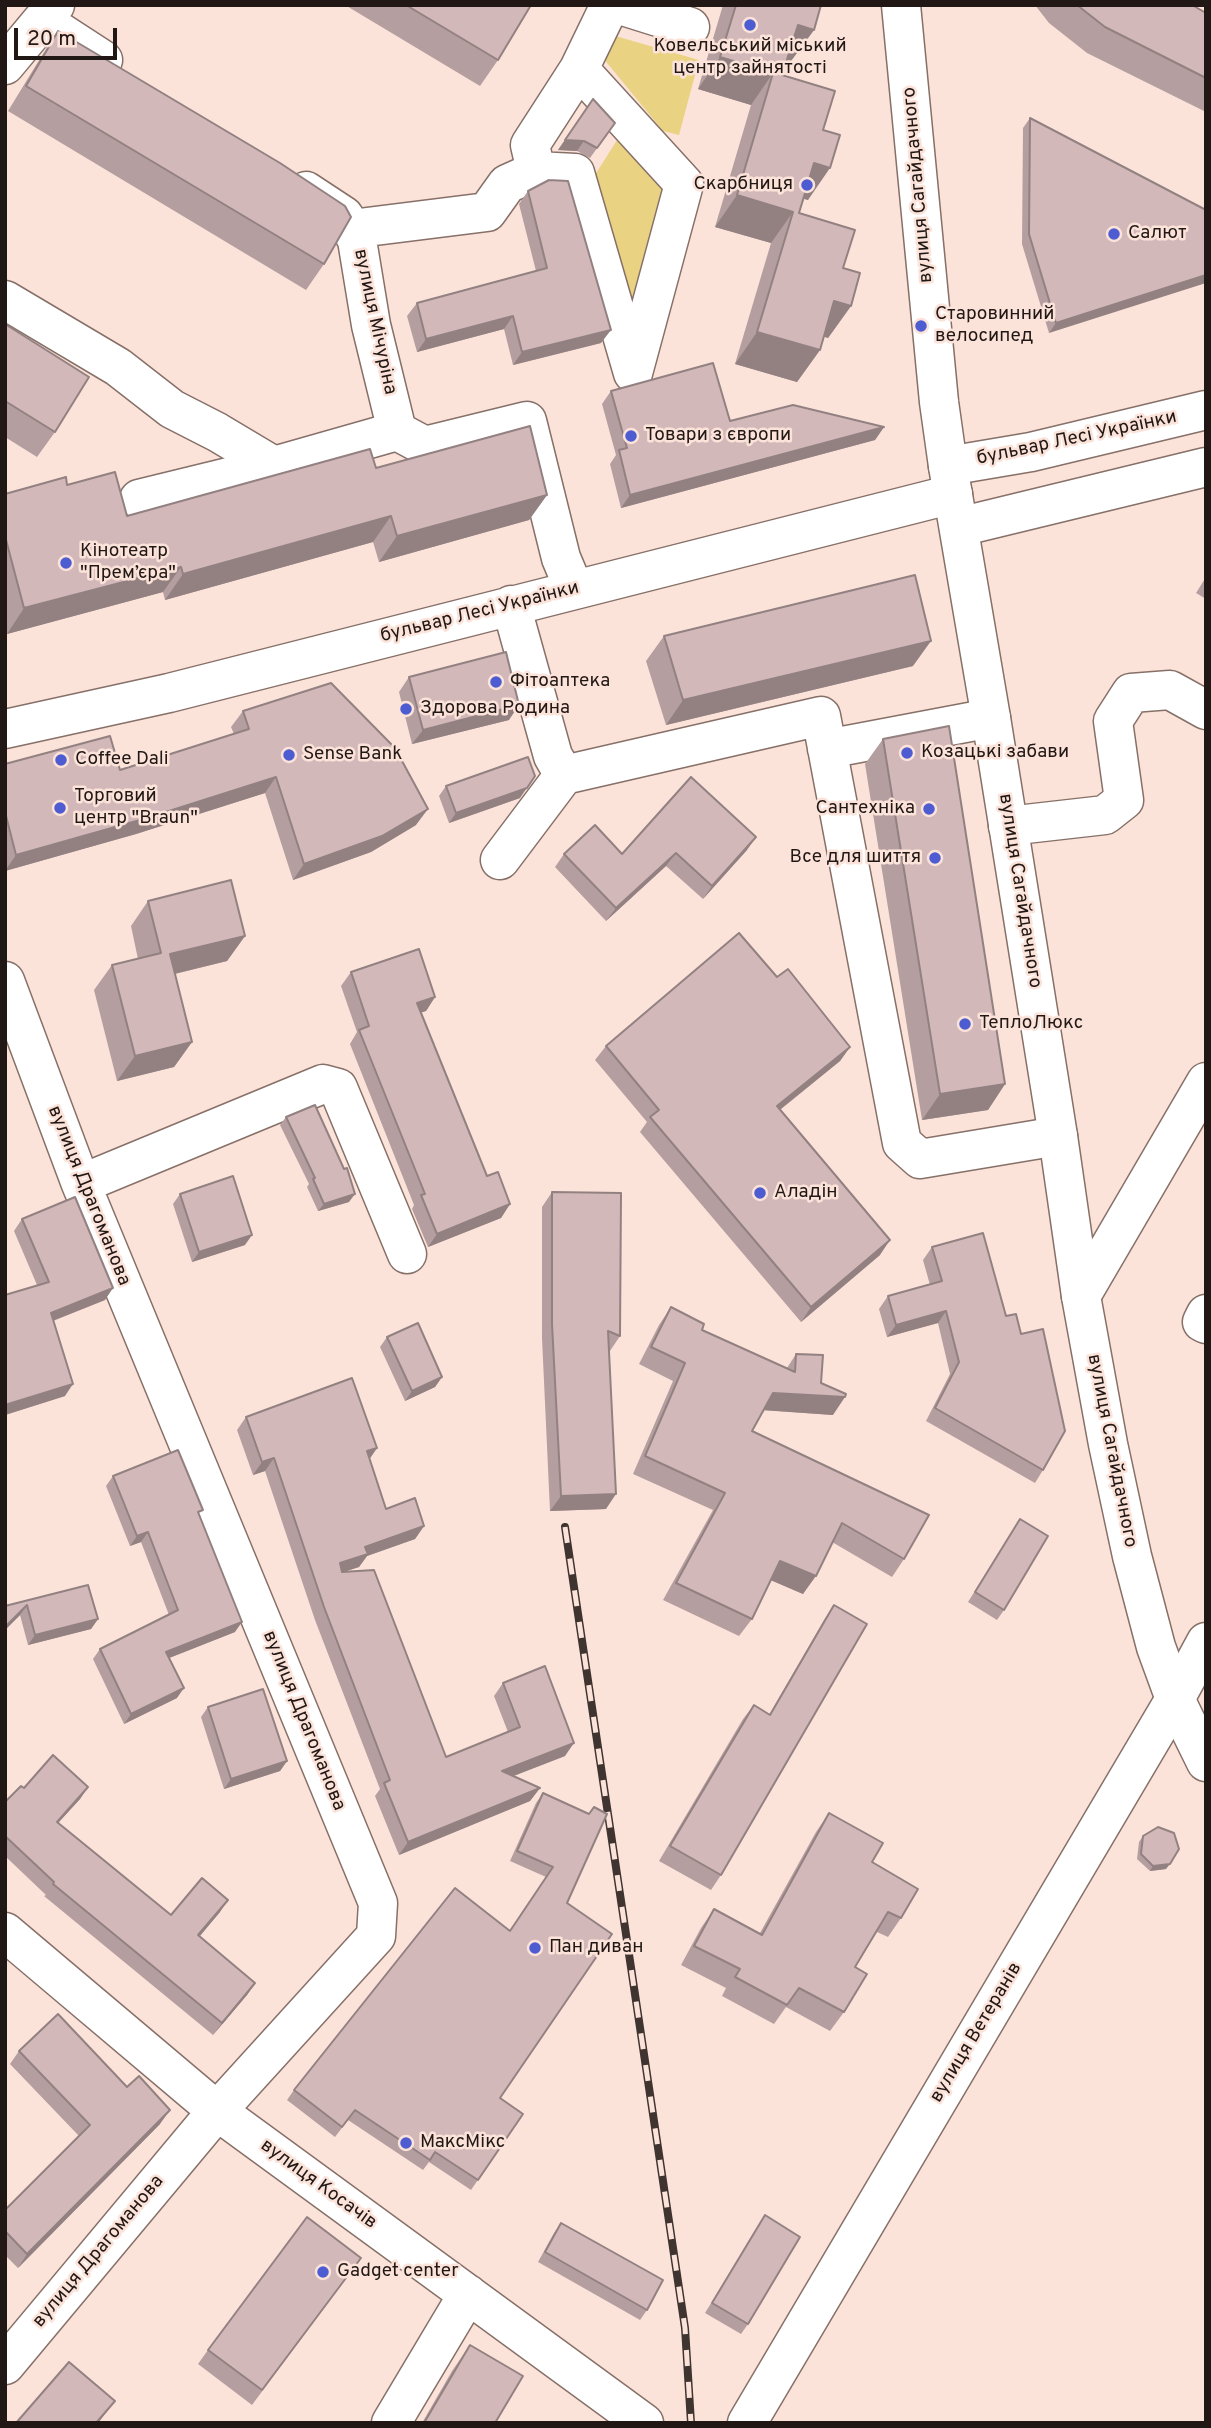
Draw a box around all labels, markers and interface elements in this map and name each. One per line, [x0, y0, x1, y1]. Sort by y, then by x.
scale bar [18, 14, 121, 58]
marker: Ковельський міський центр зайнятості [742, 17, 758, 33]
text: 20 m [27, 26, 76, 53]
place label: Ковельський міський центр зайнятості [653, 36, 847, 80]
street label: вулиця Сагайдачного [899, 86, 939, 284]
place label: Скарбниця [693, 174, 793, 196]
marker: Скарбниця [799, 177, 815, 193]
place label: Салют [1128, 223, 1187, 245]
marker: Салют [1106, 226, 1122, 242]
street label: вулиця Мічуріна [347, 247, 401, 397]
place label: Старовинний велосипед [935, 304, 1054, 348]
marker: Старовинний велосипед [913, 318, 929, 334]
street label: бульвар Лесі Українки [975, 407, 1179, 471]
place label: Товари з європи [645, 425, 791, 447]
marker: Товари з європи [623, 428, 639, 444]
place label: Кінотеатр "Прем’єра" [80, 541, 176, 585]
marker: Кінотеатр "Прем’єра" [58, 555, 74, 571]
street label: бульвар Лесі Українки [378, 577, 582, 649]
place label: Фітоаптека [510, 671, 610, 693]
marker: Фітоаптека [488, 674, 504, 690]
place label: Здорова Родина [420, 698, 570, 720]
marker: Здорова Родина [398, 701, 414, 717]
place label: Козацькі забави [921, 742, 1069, 764]
place label: Sense Bank [303, 744, 402, 766]
marker: Козацькі забави [899, 745, 915, 761]
marker: Sense Bank [281, 747, 297, 763]
place label: Coffee Dali [75, 749, 168, 771]
marker: Coffee Dali [53, 752, 69, 768]
place label: Торговий центр "Braun" [74, 786, 198, 830]
street label: вулиця Сагайдачного [992, 792, 1046, 990]
place label: Сантехніка [816, 798, 915, 820]
marker: Торговий центр "Braun" [52, 800, 68, 816]
marker: Сантехніка [921, 801, 937, 817]
place label: Все для шиття [790, 847, 921, 869]
marker: Все для шиття [927, 850, 943, 866]
place label: ТеплоЛюкс [979, 1013, 1083, 1035]
marker: ТеплоЛюкс [957, 1016, 973, 1032]
street label: вулиця Драгоманова [41, 1103, 135, 1289]
place label: Аладін [774, 1182, 838, 1204]
marker: Аладін [752, 1185, 768, 1201]
street label: вулиця Сагайдачного [1081, 1352, 1141, 1550]
street label: вулиця Драгоманова [256, 1628, 350, 1814]
place label: Пан диван [549, 1937, 643, 1959]
marker: Пан диван [527, 1940, 543, 1956]
street label: вулиця Ветеранів [926, 1959, 1028, 2107]
place label: МаксМікс [420, 2132, 505, 2154]
street label: вулиця Косачів [255, 2135, 381, 2235]
marker: МаксМікс [398, 2135, 414, 2151]
street label: вулиця Драгоманова [29, 2171, 169, 2333]
place label: Gadget center [337, 2261, 459, 2283]
marker: Gadget center [315, 2264, 331, 2280]

